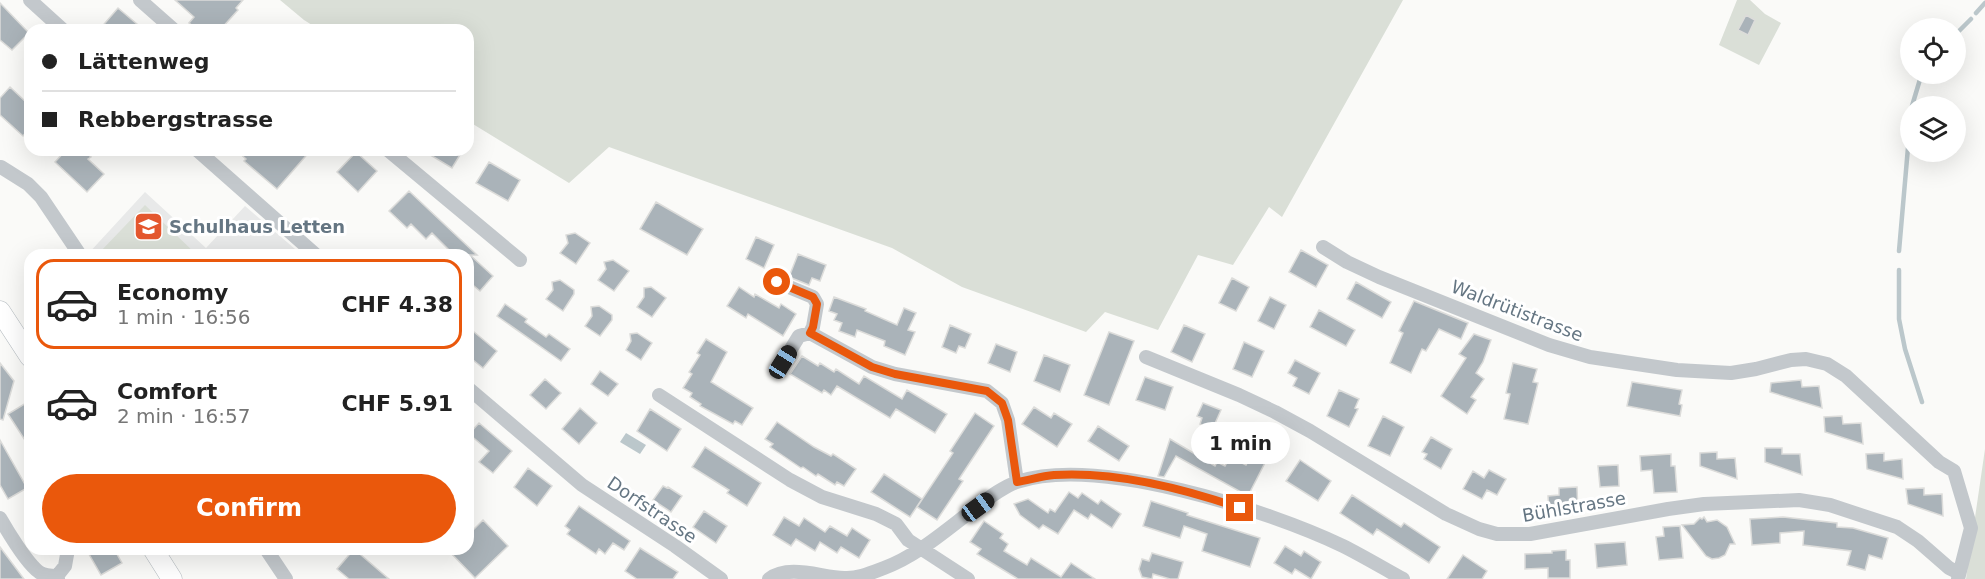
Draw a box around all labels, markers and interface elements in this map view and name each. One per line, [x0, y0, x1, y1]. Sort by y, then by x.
map controls [1900, 18, 1966, 162]
button: locate [1900, 18, 1966, 84]
text: Lättenweg [78, 49, 209, 74]
button: layers [1900, 96, 1966, 162]
text: Rebbergstrasse [78, 107, 273, 132]
school or university icon: Schulhaus Letten [132, 211, 164, 243]
place label: Schulhaus Letten [169, 216, 345, 237]
route start [763, 268, 790, 295]
street label: Waldrütistrasse [1448, 276, 1586, 345]
icon: car [45, 277, 99, 331]
text: Economy [117, 280, 228, 305]
text: CHF 4.38 [341, 292, 453, 317]
text: 1 min · 16:56 [117, 305, 251, 329]
car [766, 342, 800, 382]
icon: car [45, 376, 99, 430]
text: Comfort [117, 379, 217, 404]
text: CHF 5.91 [341, 391, 453, 416]
text: 2 min · 16:57 [117, 404, 251, 428]
callout: 1 min [1190, 421, 1290, 463]
text: 1 min [1209, 431, 1272, 455]
street label: Dorfstrasse [604, 472, 701, 547]
button: Confirm [42, 474, 456, 543]
street label: Bühlstrasse [1520, 487, 1627, 526]
car [958, 489, 998, 525]
route end [1226, 494, 1253, 521]

